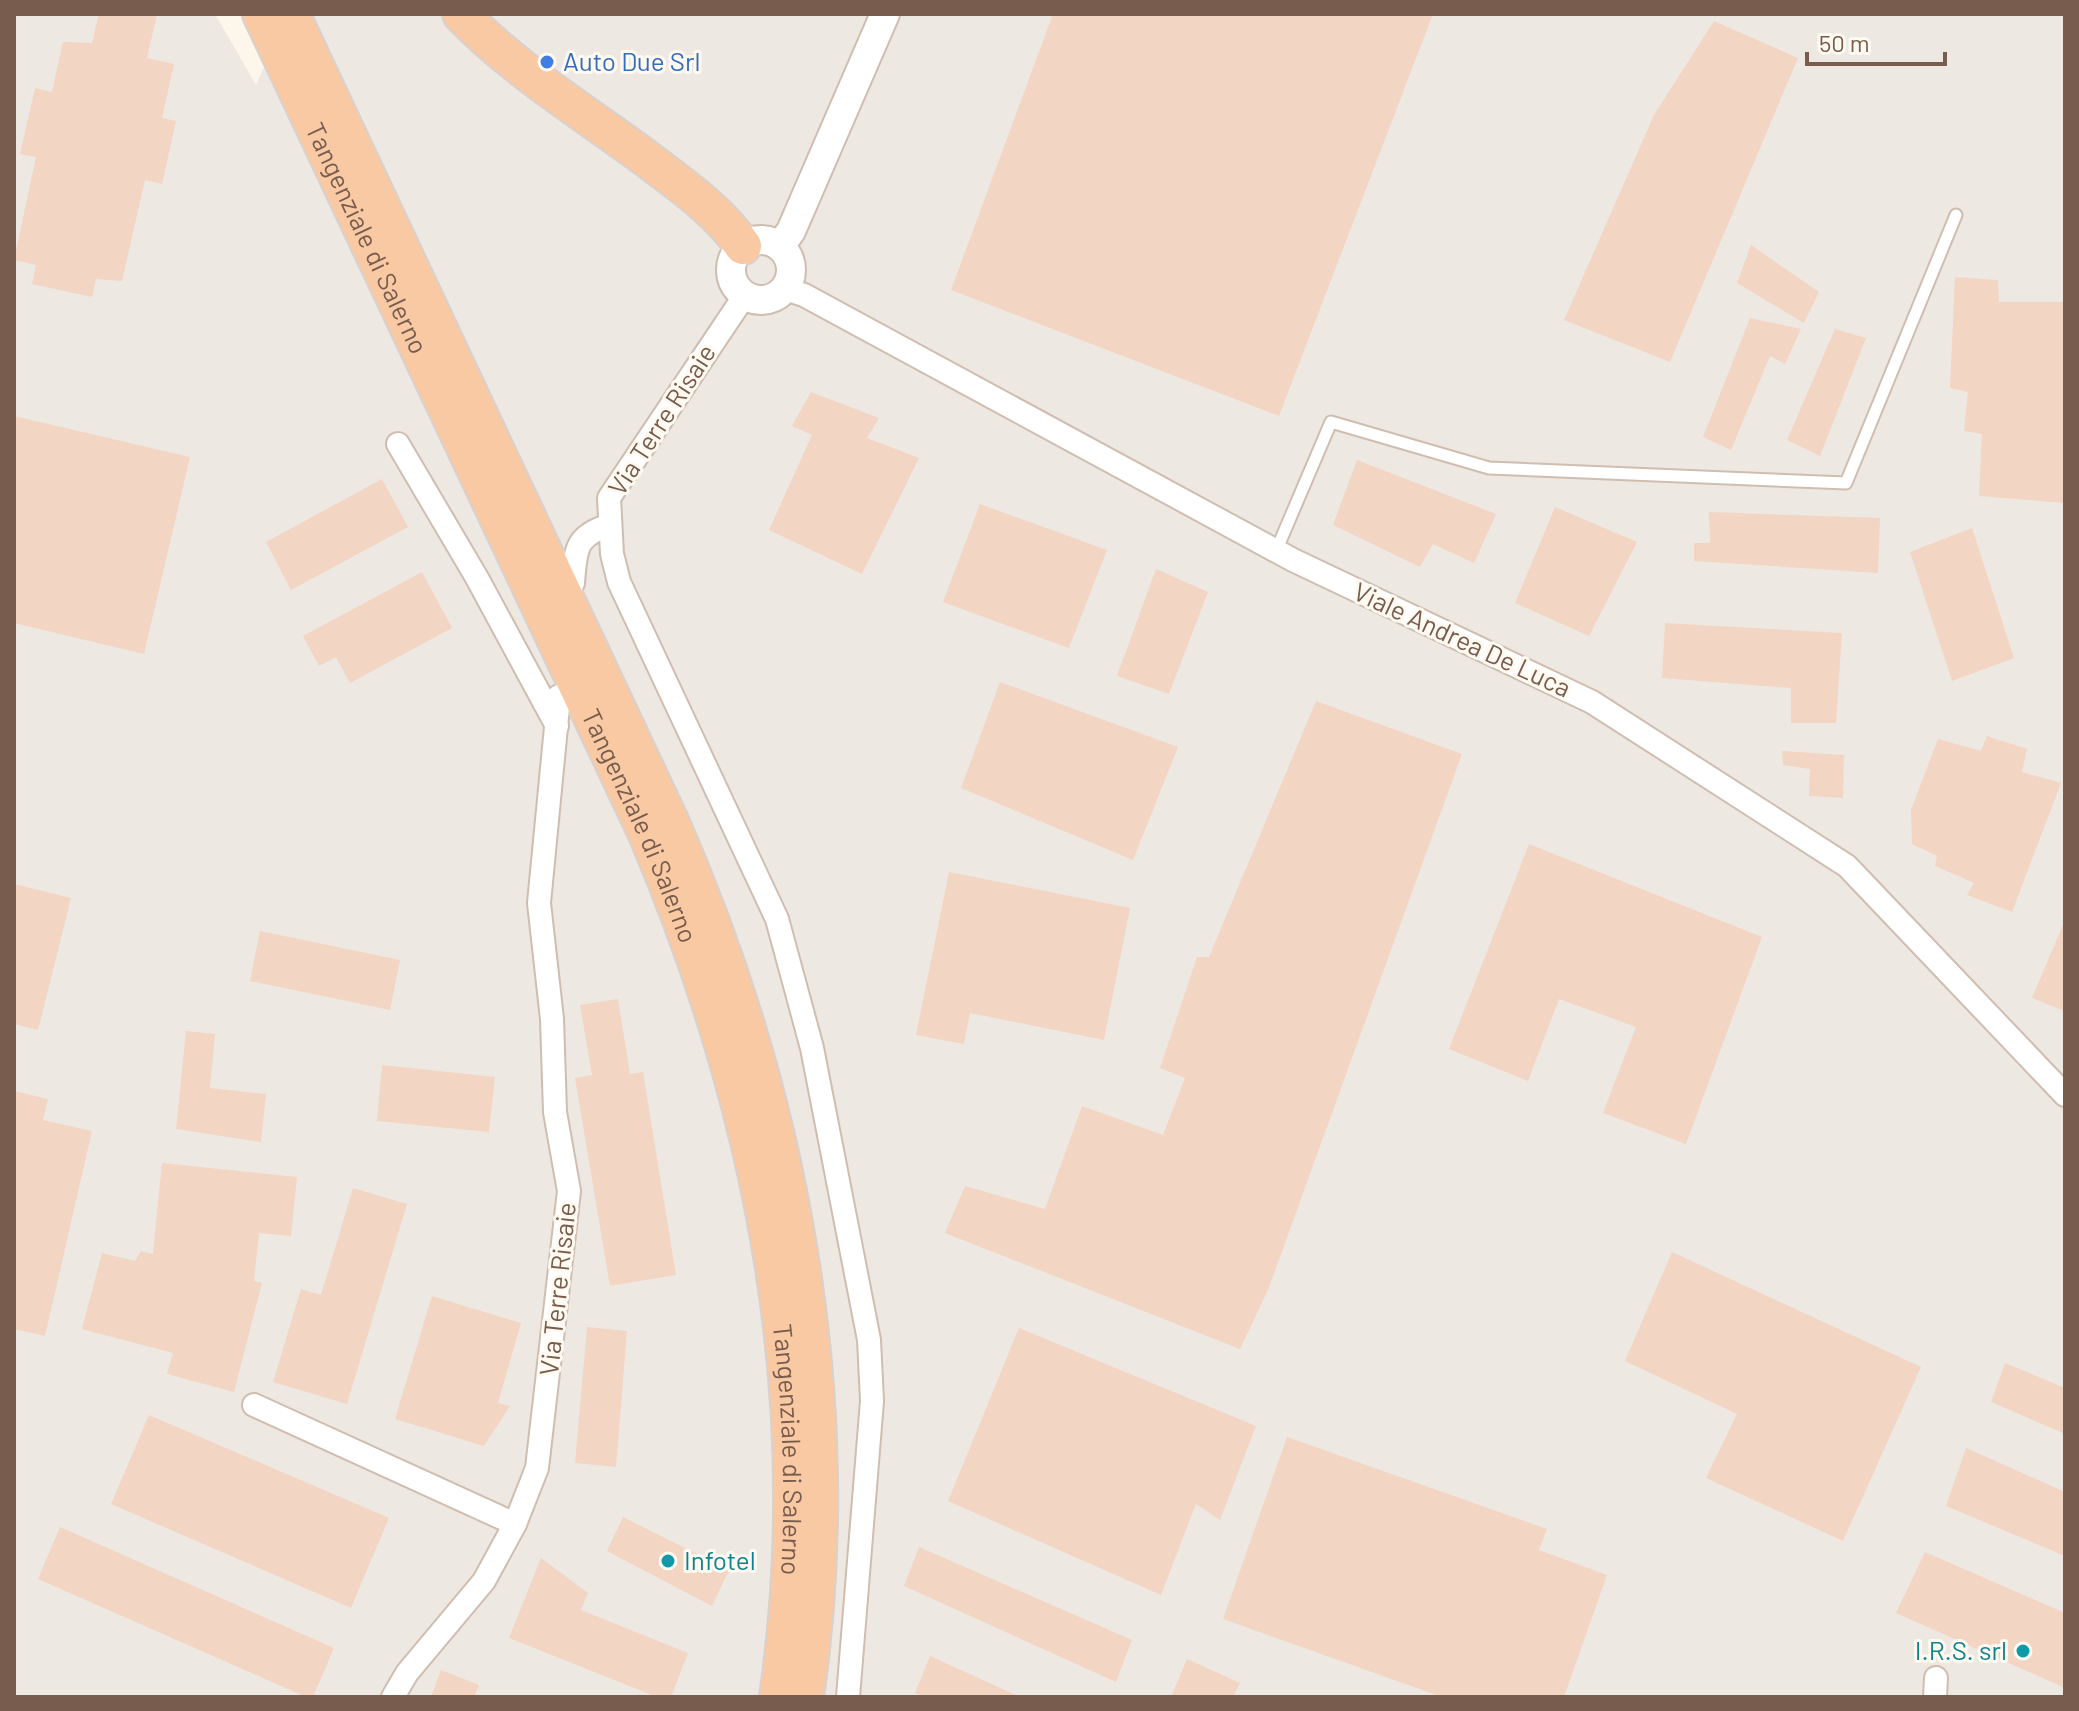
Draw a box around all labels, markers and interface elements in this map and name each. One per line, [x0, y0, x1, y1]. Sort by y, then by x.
scale bar [1807, 16, 1945, 66]
text: 50 m [1819, 28, 1870, 57]
place label: Auto Due Srl [563, 45, 701, 76]
marker: Auto Due Srl [538, 53, 556, 71]
street label: Tangenziale di Salerno [300, 117, 436, 358]
street label: Via Terre Risaie [600, 338, 721, 501]
street label: Viale Andrea De Luca [1349, 575, 1576, 703]
street label: Tangenziale di Salerno [576, 704, 705, 946]
street label: Via Terre Risaie [532, 1201, 581, 1377]
street label: Tangenziale di Salerno [768, 1322, 809, 1576]
place label: Infotel [684, 1544, 756, 1575]
marker: Infotel [659, 1552, 677, 1570]
place label: I.R.S. srl [1915, 1634, 2007, 1665]
marker: I.R.S. srl [2014, 1642, 2032, 1660]

